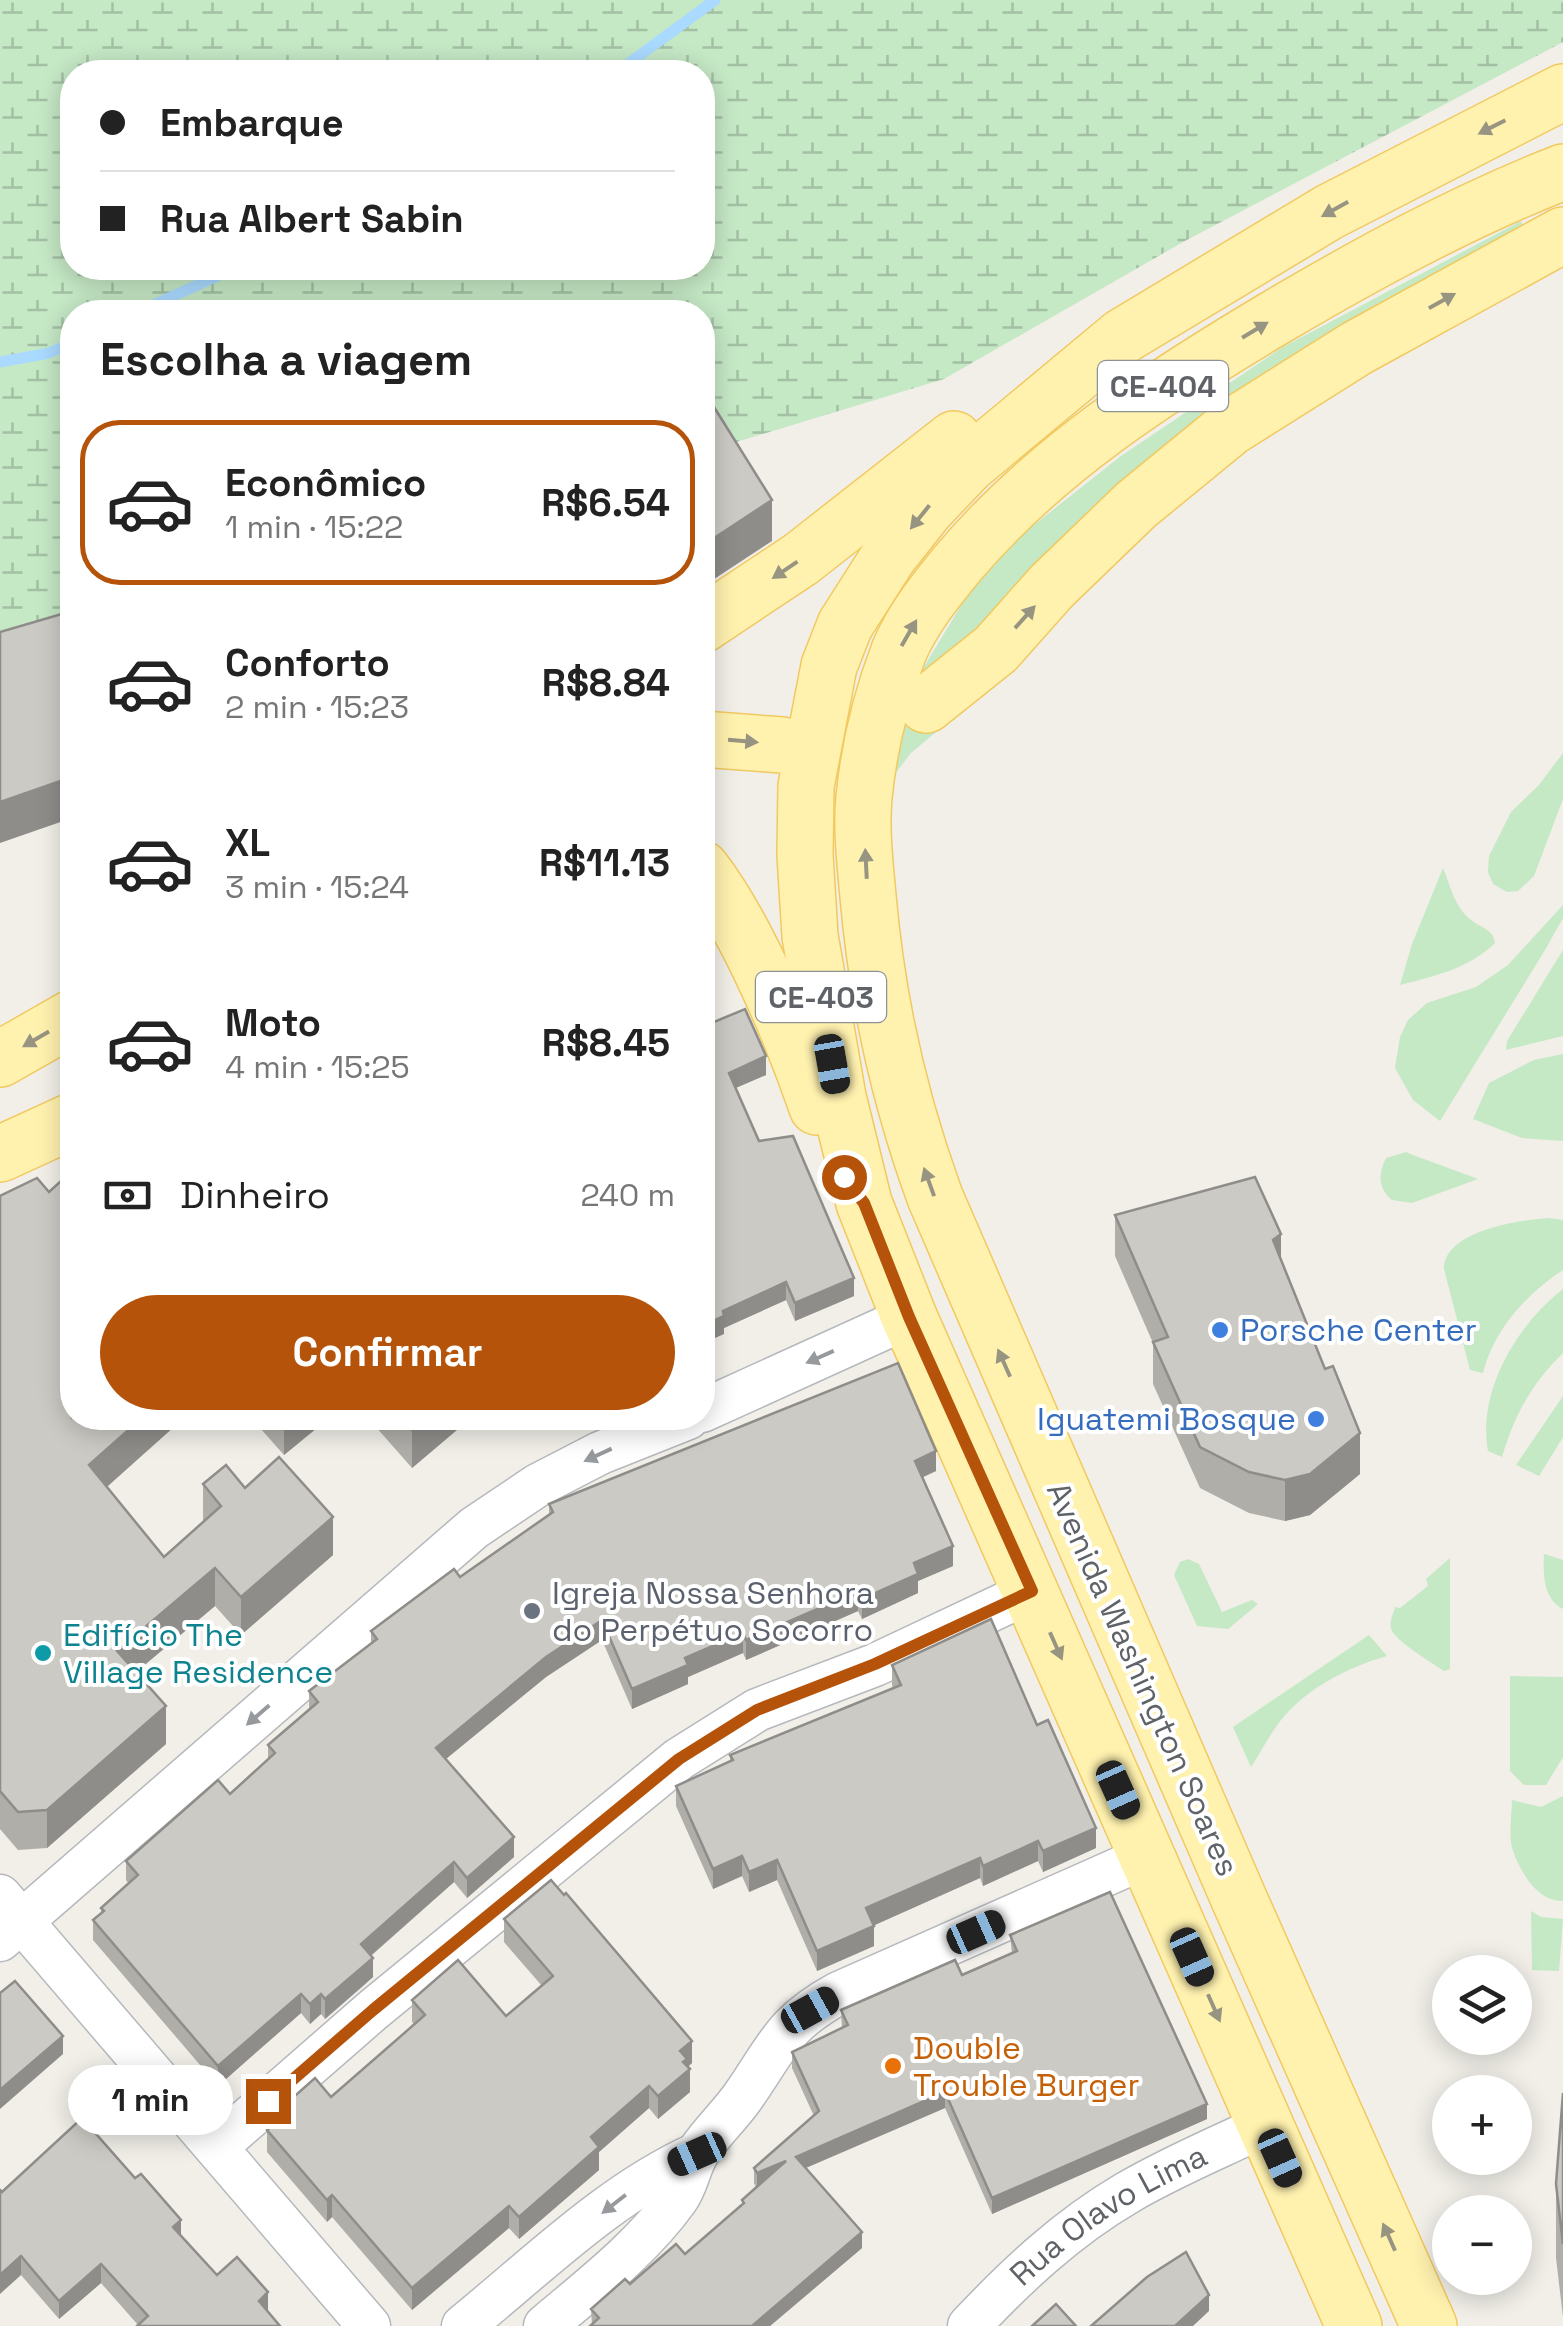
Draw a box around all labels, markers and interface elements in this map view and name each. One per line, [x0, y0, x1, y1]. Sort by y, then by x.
text: Embarque [160, 99, 344, 147]
one-way arrow [1477, 118, 1506, 135]
text: Rua Albert Sabin [160, 195, 464, 243]
one-way arrow [1321, 200, 1349, 218]
one-way arrow [1428, 292, 1456, 310]
one-way arrow [1241, 322, 1269, 339]
text: Escolha a viagem [100, 331, 472, 388]
road number: CE-404 [1098, 361, 1228, 411]
icon: car [105, 458, 195, 548]
text: Econômico [225, 459, 426, 507]
text: R$6.54 [541, 479, 670, 527]
one-way arrow [909, 504, 930, 530]
text: 1 min · 15:22 [225, 507, 403, 547]
one-way arrow [771, 560, 798, 579]
one-way arrow [1013, 605, 1035, 630]
one-way arrow [900, 619, 917, 647]
icon: car [105, 638, 195, 728]
text: Conforto [225, 639, 390, 687]
text: R$8.84 [542, 659, 670, 707]
text: 2 min · 15:23 [225, 687, 409, 727]
one-way arrow [727, 734, 759, 750]
icon: car [105, 818, 195, 908]
text: XL [225, 819, 270, 867]
text: R$11.13 [539, 839, 670, 887]
one-way arrow [858, 848, 874, 880]
text: 3 min · 15:24 [225, 867, 409, 907]
road number: CE-403 [756, 972, 886, 1022]
icon: car [105, 998, 195, 1088]
text: Moto [225, 999, 321, 1047]
text: R$8.45 [542, 1019, 670, 1067]
one-way arrow [22, 1030, 51, 1047]
car [812, 1032, 852, 1096]
text: 4 min · 15:25 [225, 1047, 410, 1087]
route start [822, 1155, 867, 1200]
one-way arrow [921, 1166, 936, 1196]
icon: cash [100, 1168, 155, 1223]
text: Dinheiro [180, 1171, 330, 1219]
text: 240 m [580, 1175, 675, 1215]
button: Confirmar [100, 1295, 675, 1410]
place label: Porsche Center [1240, 1310, 1477, 1350]
marker: Porsche Center [1209, 1319, 1231, 1341]
one-way arrow [996, 1348, 1013, 1377]
one-way arrow [805, 1349, 834, 1366]
place label: Iguatemi Bosque [1037, 1399, 1296, 1439]
marker: Iguatemi Bosque [1305, 1408, 1327, 1430]
one-way arrow [583, 1447, 613, 1463]
street label: Avenida Washington Soares [1038, 1476, 1248, 1882]
place label: Igreja Nossa Senhora do Perpétuo Socorro [552, 1573, 874, 1650]
marker: Igreja Nossa Senhora do Perpétuo Socorro [521, 1600, 543, 1622]
place label: Edifício The Village Residence [63, 1615, 333, 1692]
one-way arrow [1048, 1631, 1064, 1661]
marker: Edifício The Village Residence [32, 1642, 54, 1664]
one-way arrow [246, 1704, 271, 1726]
car [1092, 1756, 1144, 1824]
car [942, 1906, 1010, 1958]
car [1166, 1923, 1218, 1991]
map controls [1432, 1955, 1532, 2295]
button: layers [1432, 1955, 1532, 2055]
car [776, 1982, 844, 2038]
one-way arrow [1206, 1993, 1222, 2023]
place label: Double Trouble Burger [913, 2028, 1140, 2105]
marker: Double Trouble Burger [882, 2055, 904, 2077]
callout: 1 min [68, 2066, 233, 2136]
button: + [1432, 2075, 1532, 2175]
route end [246, 2079, 291, 2124]
text: 1 min [111, 2080, 190, 2120]
car [1254, 2124, 1306, 2192]
car [663, 2128, 731, 2180]
street label: Rua Olavo Lima [1001, 2135, 1213, 2294]
one-way arrow [601, 2193, 627, 2214]
button: − [1432, 2195, 1532, 2295]
one-way arrow [1381, 2222, 1398, 2251]

